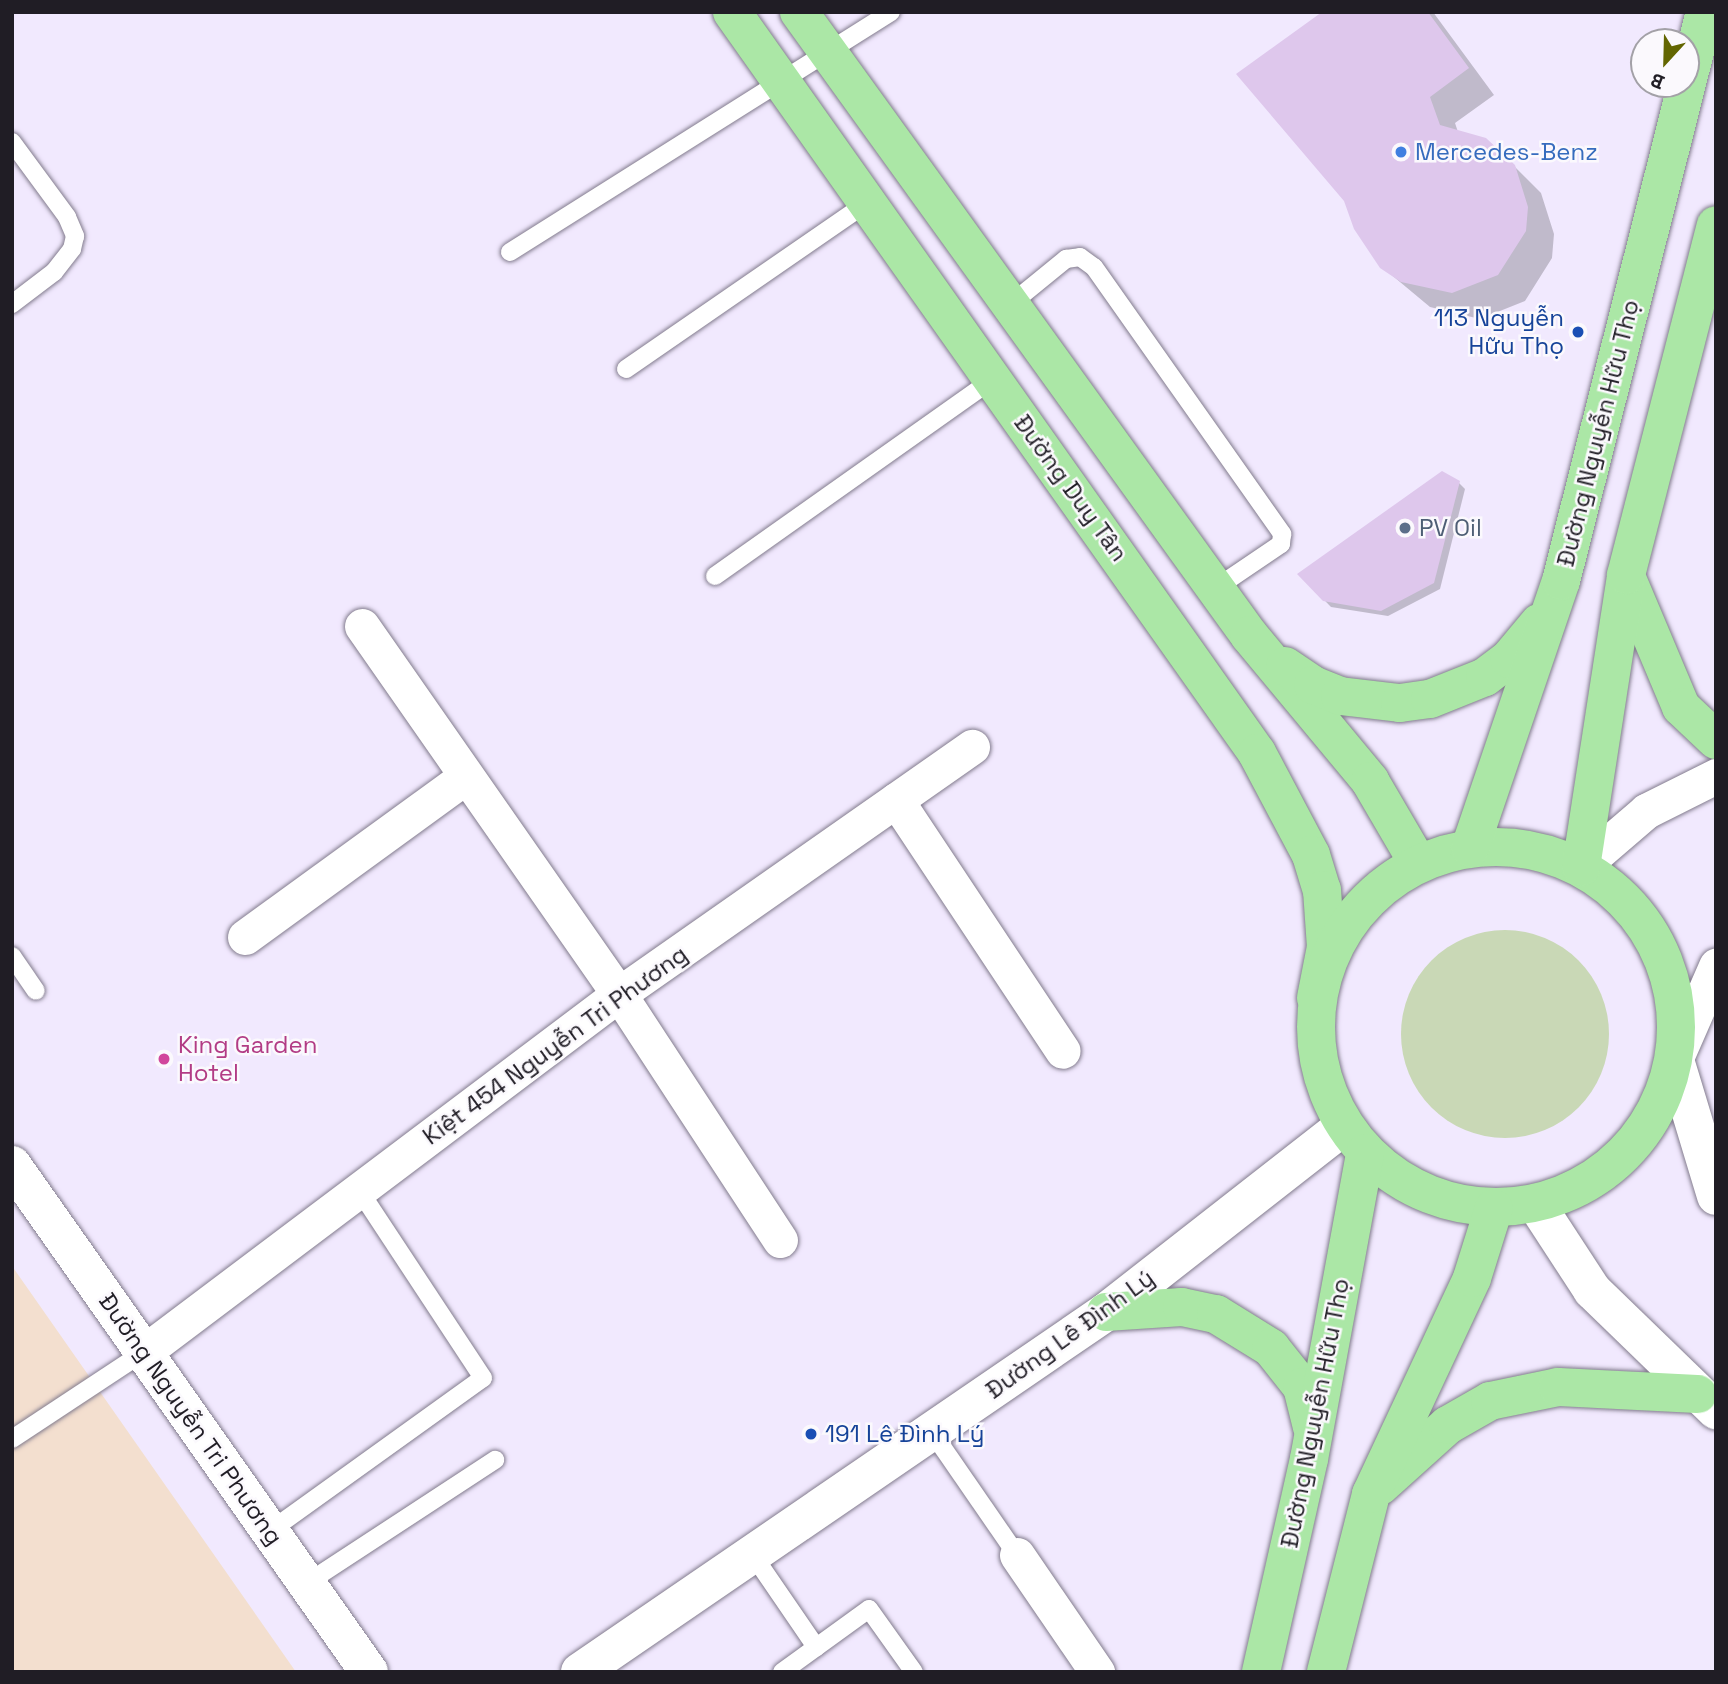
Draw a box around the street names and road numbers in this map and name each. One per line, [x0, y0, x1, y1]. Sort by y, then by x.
street label: Đường Nguyễn Hữu Thọ [1551, 296, 1645, 570]
street label: Đường Duy Tân [1008, 409, 1134, 567]
street label: Kiệt 454 Nguyễn Tri Phương [417, 939, 693, 1151]
street label: Đường Lê Đình Lý [980, 1263, 1160, 1405]
street label: Đường Nguyễn Hữu Thọ [1275, 1276, 1355, 1550]
street label: Đường Nguyễn Tri Phương [93, 1287, 289, 1551]

